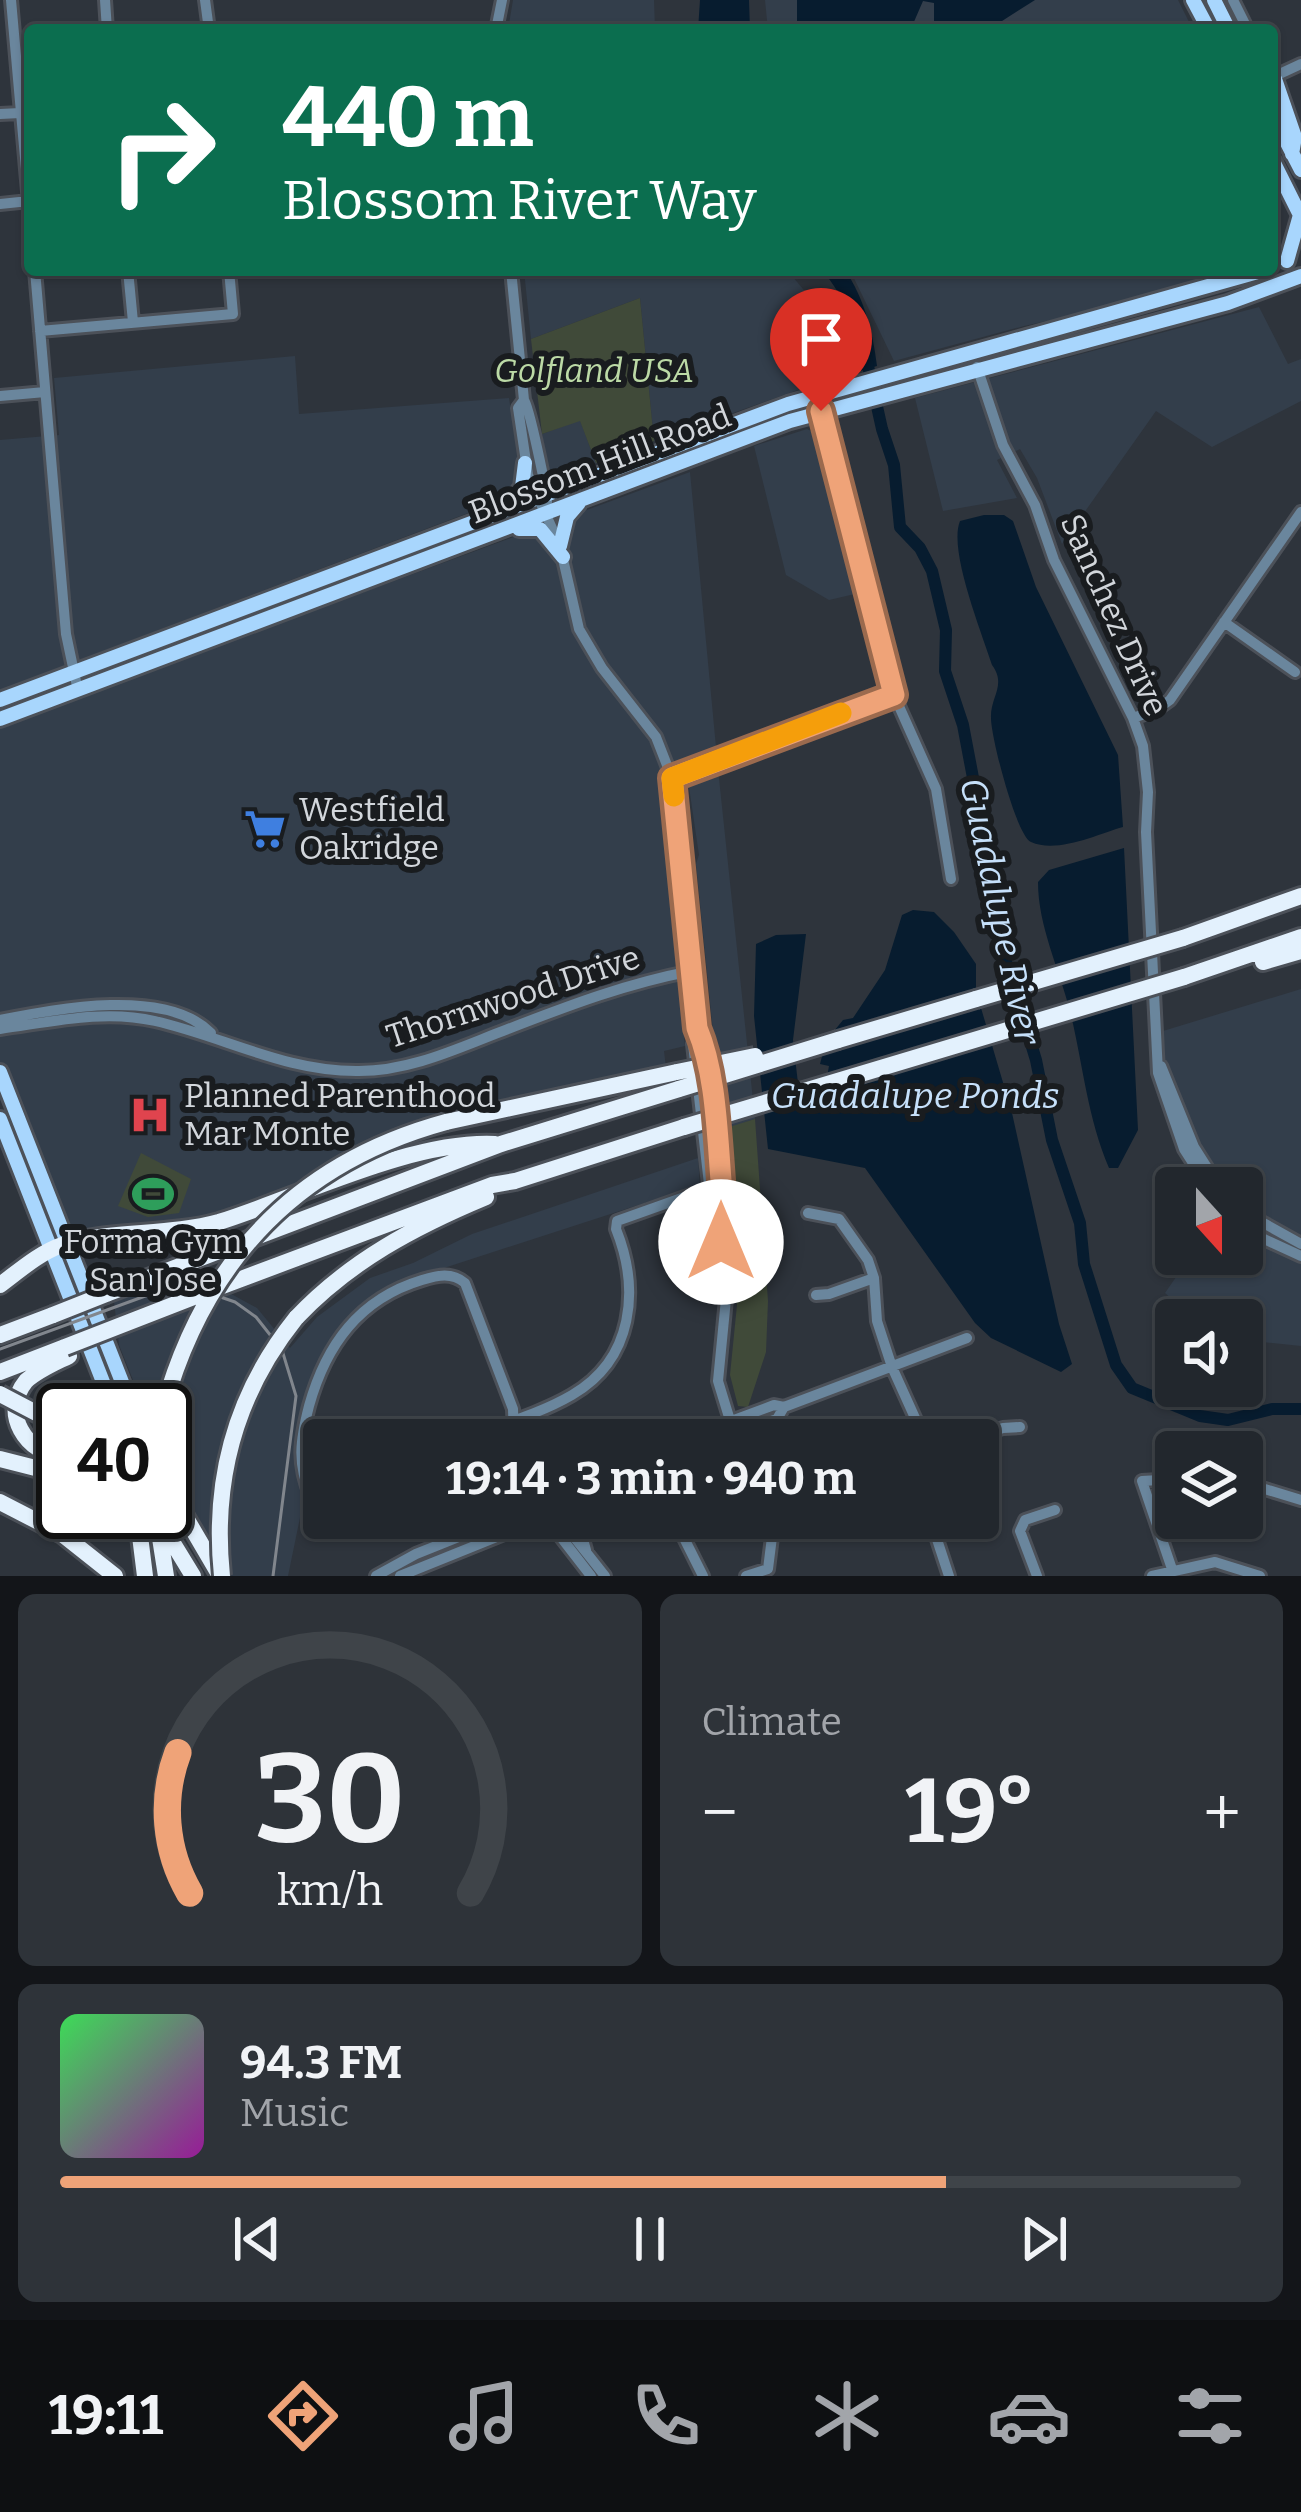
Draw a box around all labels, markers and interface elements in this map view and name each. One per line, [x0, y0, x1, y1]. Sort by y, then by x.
text: 440 m [282, 67, 534, 168]
icon: right [84, 72, 240, 228]
text: Blossom River Way [282, 169, 756, 233]
pin [770, 288, 872, 411]
icon: arrive [788, 306, 854, 372]
park label: Golfland USA [494, 351, 694, 391]
street label: Blossom Hill Road [463, 396, 737, 532]
street label: Sanchez Drive [1052, 508, 1176, 722]
water label: Guadalupe River [950, 774, 1050, 1049]
place label: Westfield Oakridge [299, 790, 445, 868]
supermarket icon: Westfield Oakridge [242, 806, 288, 852]
street label: Thornwood Drive [381, 937, 645, 1057]
water label: Guadalupe Ponds [771, 1074, 1059, 1118]
place label: Planned Parenthood Mar Monte [184, 1076, 496, 1154]
hospital icon: Planned Parenthood Mar Monte [127, 1092, 173, 1138]
north arrow [1155, 1167, 1263, 1275]
map controls [1155, 1167, 1263, 1539]
sports icon: Forma Gym San Jose [130, 1171, 176, 1217]
position arrow [658, 1179, 784, 1305]
place label: Forma Gym San Jose [64, 1222, 242, 1300]
button: sound [1155, 1299, 1263, 1407]
speed limit sign: 40 [36, 1383, 192, 1539]
button: layers [1155, 1431, 1263, 1539]
text: 19:14 · 3 min · 940 m [446, 1452, 856, 1506]
text: Climate [702, 1699, 842, 1745]
text: 30 [254, 1725, 405, 1875]
text: 19° [905, 1758, 1036, 1866]
text: − [702, 1773, 738, 1852]
text: + [1203, 1773, 1241, 1852]
text: km/h [277, 1865, 383, 1916]
text: 94.3 FM [240, 2036, 402, 2090]
text: Music [240, 2090, 349, 2136]
icon: previous [224, 2206, 290, 2272]
icon: pause [617, 2206, 683, 2272]
icon: next [1011, 2206, 1077, 2272]
icon: directions [261, 2374, 345, 2458]
icon: music [442, 2374, 526, 2458]
icon: phone [624, 2374, 708, 2458]
icon: climate [805, 2374, 889, 2458]
icon: car [987, 2374, 1071, 2458]
icon: filters [1168, 2374, 1252, 2458]
text: 19:11 [49, 2384, 163, 2448]

